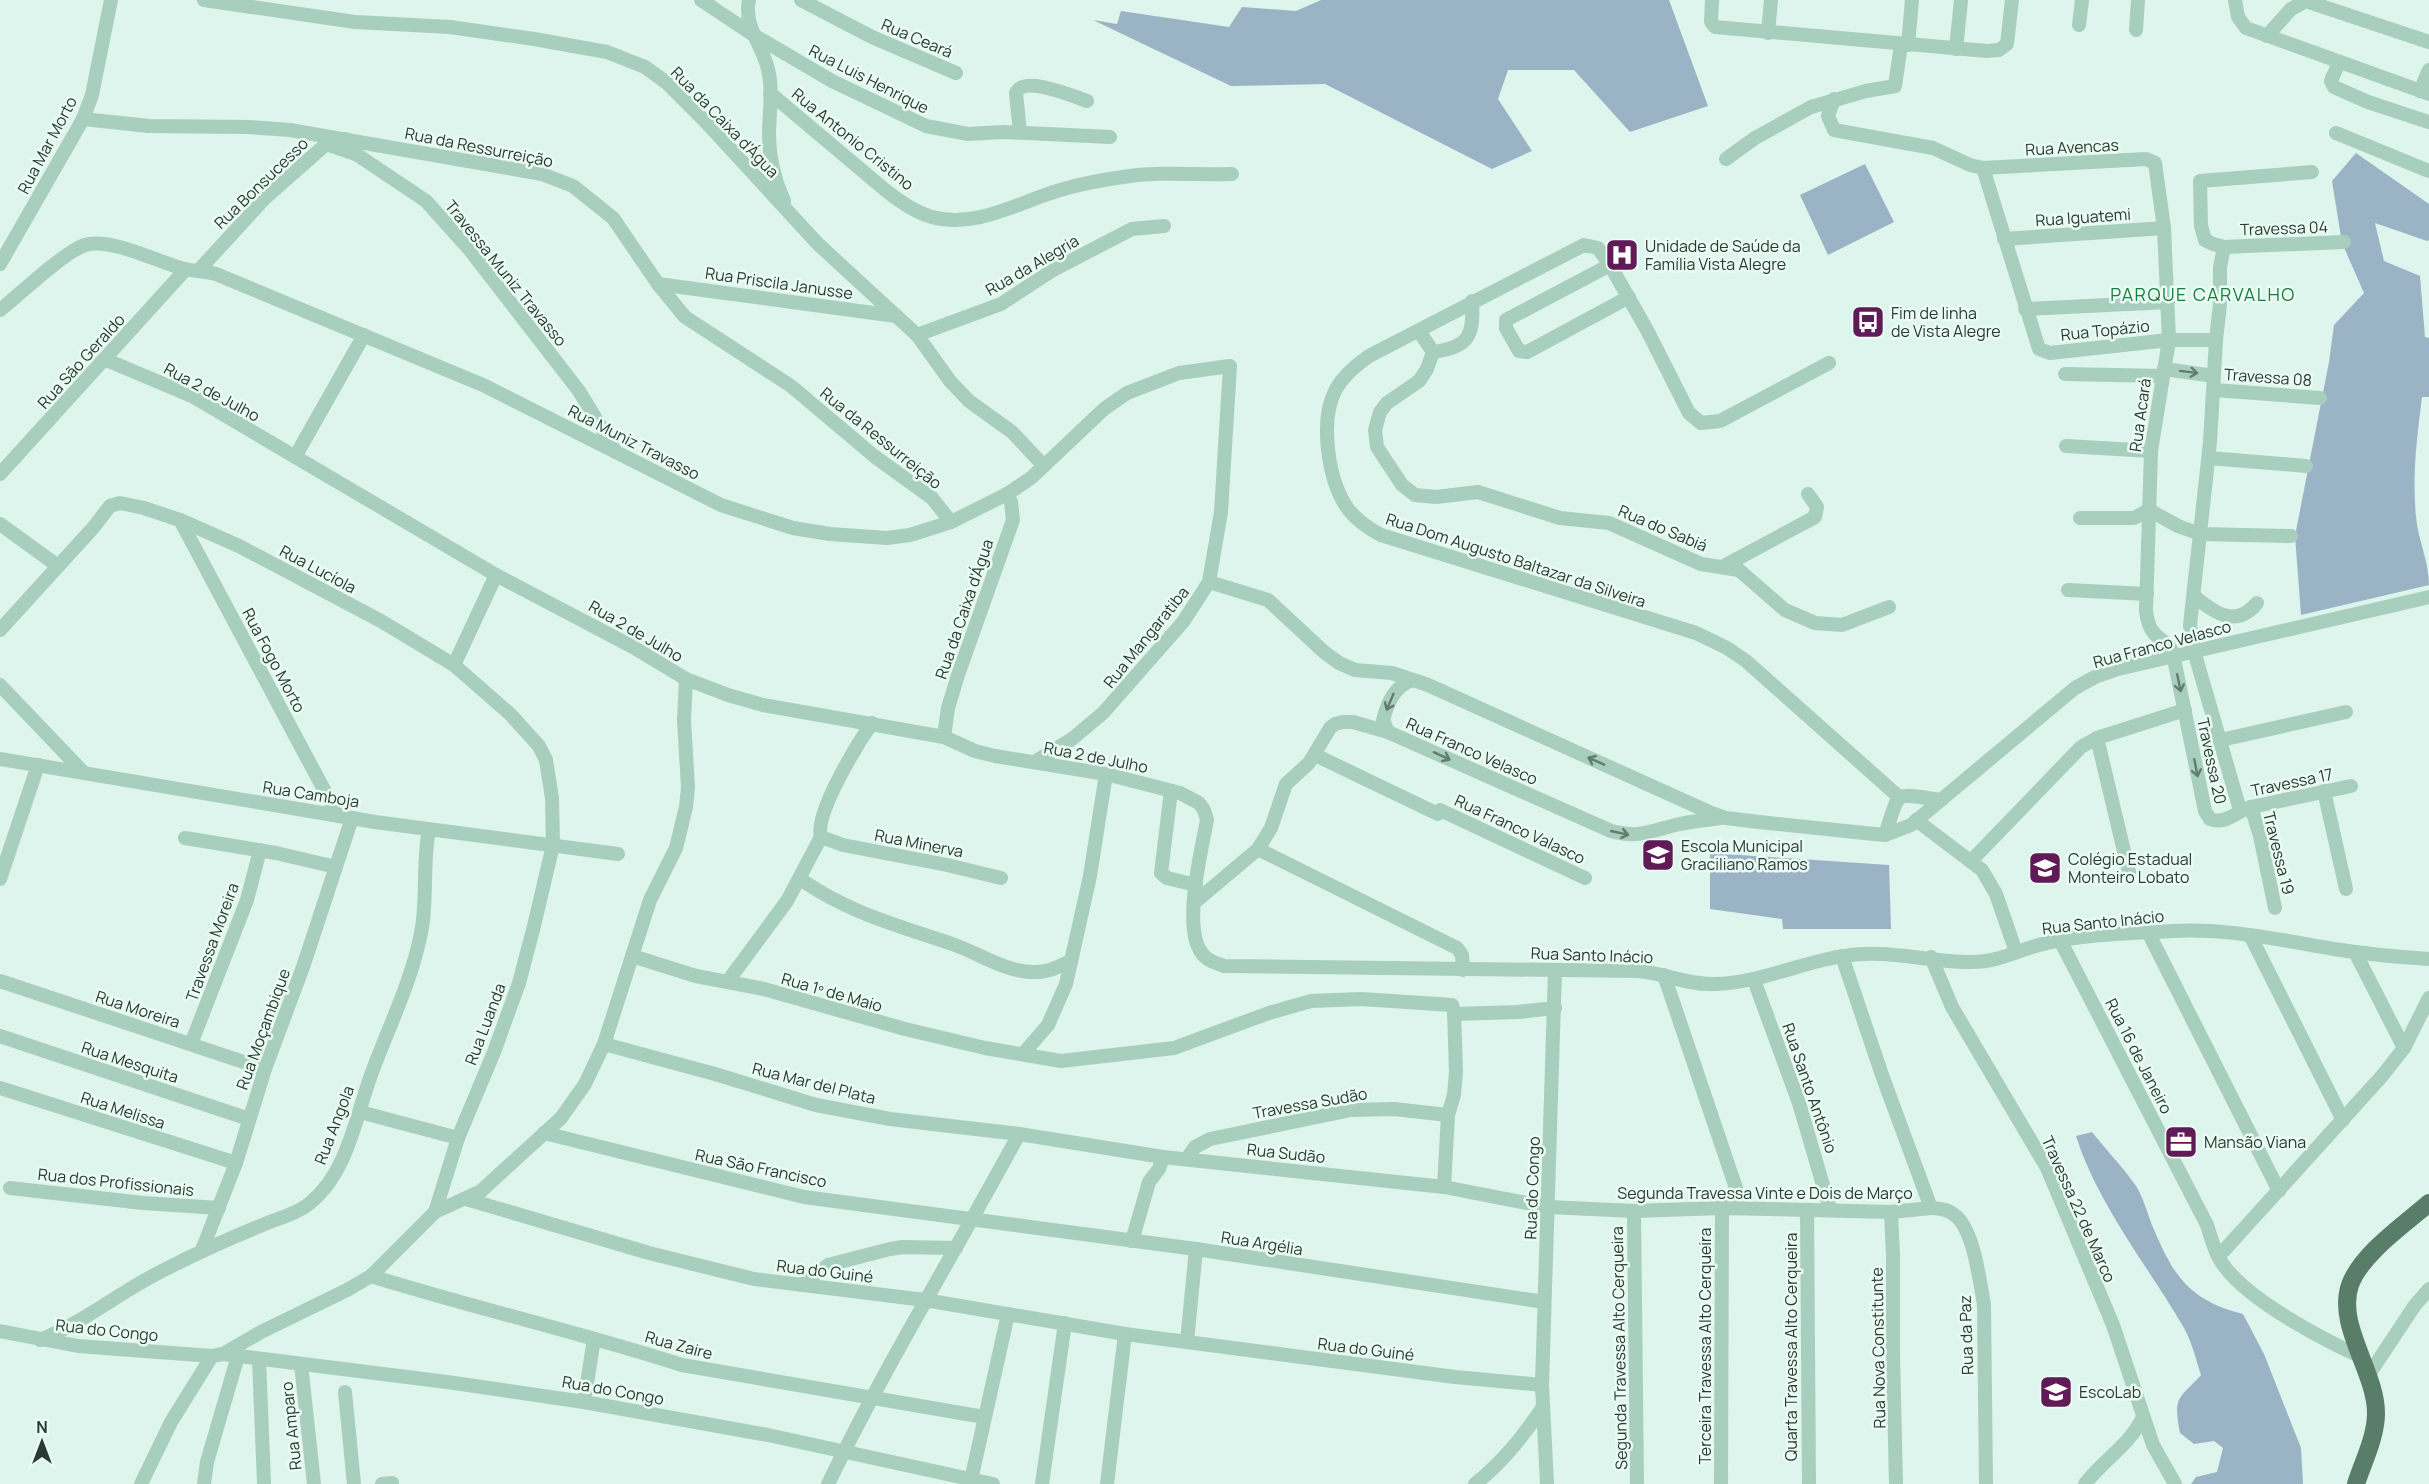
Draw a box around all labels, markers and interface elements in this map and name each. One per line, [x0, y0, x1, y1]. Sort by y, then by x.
street label: Rua Ceará [878, 13, 956, 63]
street label: Rua Luis Henrique [805, 39, 933, 119]
street label: Rua da Caixa d'Água [666, 62, 784, 182]
street label: Rua Antonio Cristino [787, 83, 919, 195]
street label: Rua Mar Morto [12, 93, 82, 197]
street label: Rua da Ressurreição [403, 122, 555, 172]
street label: Rua Bonsucesso [209, 133, 313, 233]
street label: Rua Avencas [2025, 134, 2119, 160]
street label: Travessa Muniz Travasso [440, 195, 572, 351]
street label: Rua Iguatemi [2034, 203, 2132, 231]
street label: Travessa 04 [2240, 215, 2328, 241]
street label: Rua da Alegria [981, 229, 1083, 301]
place label: Unidade de Saúde da Família Vista Alegre [1645, 235, 1801, 275]
hospital icon: Unidade de Saúde da Família Vista Alegre [1604, 237, 1640, 273]
street label: Rua Priscila Janusse [704, 262, 854, 304]
district label: PARQUE CARVALHO [2110, 282, 2296, 306]
place label: Fim de linha de Vista Alegre [1891, 302, 2001, 342]
bus stop icon: Fim de linha de Vista Alegre [1850, 304, 1886, 340]
street label: Rua São Geraldo [32, 309, 130, 413]
street label: Rua Topázio [2059, 314, 2151, 346]
street label: Rua 2 de Julho [160, 357, 264, 427]
street label: Travessa 08 [2223, 363, 2313, 391]
one-way arrow [2178, 367, 2198, 378]
street label: Rua Acará [2124, 377, 2156, 453]
street label: Rua da Ressurreição [816, 382, 946, 494]
street label: Rua Muniz Travasso [564, 399, 704, 485]
street label: Rua do Sabiá [1615, 499, 1711, 557]
street label: Rua Dom Augusto Baltazar da Silveira [1383, 507, 1649, 613]
street label: Rua da Caixa d'Água [930, 536, 998, 682]
street label: Rua Lucíola [276, 540, 360, 598]
street label: Rua Mangaratiba [1098, 582, 1194, 692]
street label: Rua 2 de Julho [585, 595, 687, 667]
street label: Rua Fogo Morto [237, 604, 311, 716]
street label: Rua Franco Velasco [2091, 615, 2233, 673]
one-way arrow [2174, 673, 2185, 692]
one-way arrow [1384, 692, 1395, 710]
street label: Rua Franco Velasco [1403, 712, 1541, 790]
street label: Travessa 20 [2192, 716, 2232, 806]
street label: Rua 2 de Julho [1042, 736, 1150, 778]
one-way arrow [1432, 750, 1450, 762]
one-way arrow [1587, 754, 1605, 766]
one-way arrow [2191, 757, 2202, 777]
street label: Travessa 17 [2249, 763, 2335, 801]
street label: Rua Camboja [261, 776, 361, 812]
street label: Rua Franco Valasco [1451, 789, 1589, 869]
street label: Travessa 19 [2258, 809, 2300, 897]
street label: Rua Minerva [873, 824, 965, 862]
one-way arrow [1610, 828, 1629, 840]
place label: Escola Municipal Graciliano Ramos [1681, 835, 1808, 875]
school or university icon: Escola Municipal Graciliano Ramos [1640, 837, 1676, 873]
place label: Colégio Estadual Monteiro Lobato [2068, 848, 2192, 888]
school or university icon: Colégio Estadual Monteiro Lobato [2027, 850, 2063, 886]
street label: Travessa Moreira [180, 880, 244, 1004]
street label: Rua Santo Inácio [2041, 905, 2165, 939]
street label: Rua Santo Inácio [1530, 942, 1654, 968]
street label: Rua Moçambique [231, 965, 295, 1093]
street label: Rua 1º de Maio [779, 967, 885, 1017]
street label: Rua Luanda [459, 980, 511, 1068]
street label: Rua Moreira [93, 985, 183, 1033]
street label: Rua 16 de Janeiro [2100, 994, 2178, 1118]
street label: Rua Santo Antônio [1777, 1020, 1843, 1156]
street label: Rua Mesquita [79, 1036, 181, 1088]
street label: Rua Mar del Plata [750, 1057, 878, 1109]
street label: Rua Angola [309, 1082, 359, 1168]
street label: Travessa Sudão [1251, 1082, 1369, 1124]
street label: Rua Melissa [78, 1086, 168, 1134]
office icon: Mansão Viana [2163, 1124, 2199, 1160]
place label: Mansão Viana [2204, 1131, 2306, 1153]
street label: Travessa 22 de Marco [2037, 1132, 2121, 1286]
street label: Rua do Congo [1519, 1136, 1545, 1240]
street label: Rua Sudão [1246, 1138, 1326, 1168]
street label: Rua São Francisco [693, 1143, 829, 1193]
street label: Rua dos Profissionais [37, 1163, 195, 1201]
street label: Segunda Travessa Vinte e Dois de Março [1617, 1182, 1913, 1204]
street label: Rua Argélia [1220, 1226, 1304, 1260]
street label: Segunda Travessa Alto Cerqueira [1606, 1226, 1632, 1470]
street label: Terceira Travessa Alto Cerqueira [1694, 1228, 1716, 1464]
street label: Quarta Travessa Alto Cerqueira [1780, 1233, 1802, 1461]
street label: Rua do Guiné [775, 1254, 875, 1288]
street label: Rua Nova Constitunte [1866, 1267, 1890, 1429]
street label: Rua da Paz [1954, 1295, 1978, 1375]
street label: Rua do Congo [55, 1314, 159, 1346]
street label: Rua Zaire [643, 1325, 715, 1365]
street label: Rua do Guiné [1316, 1332, 1416, 1366]
street label: Rua do Congo [560, 1370, 666, 1410]
school or university icon: EscoLab [2038, 1374, 2074, 1410]
street label: Rua Amparo [275, 1381, 307, 1471]
place label: EscoLab [2079, 1381, 2141, 1403]
north arrow [12, 1412, 72, 1472]
text: N [36, 1416, 48, 1438]

